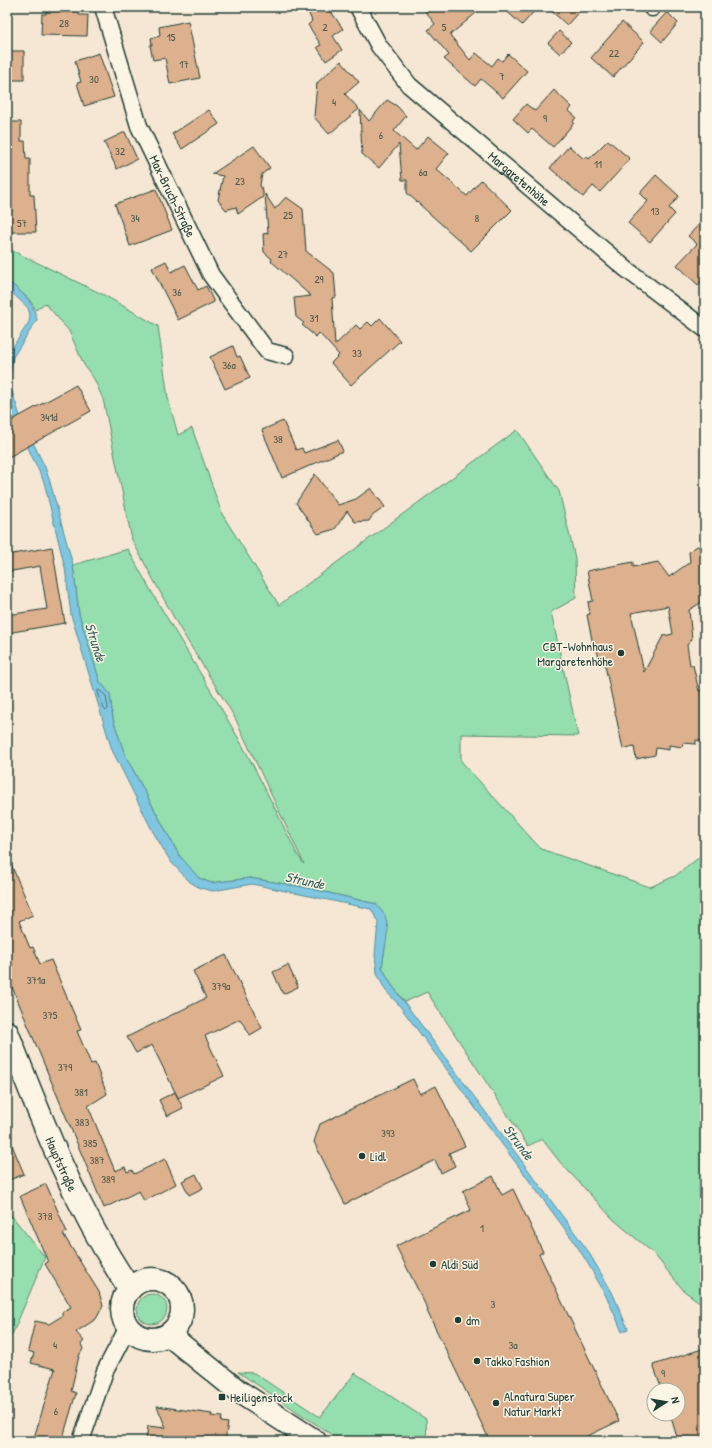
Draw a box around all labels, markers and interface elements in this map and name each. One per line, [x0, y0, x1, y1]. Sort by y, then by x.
house number: 28 [59, 16, 69, 30]
house number: 2 [322, 20, 328, 34]
house number: 5 [442, 20, 447, 34]
house number: 15 [167, 30, 176, 44]
house number: 22 [609, 46, 619, 60]
house number: 17 [179, 57, 189, 71]
house number: 7 [499, 69, 505, 83]
house number: 30 [89, 72, 99, 86]
house number: 4 [332, 95, 336, 109]
house number: 9 [543, 111, 547, 125]
house number: 6 [379, 128, 384, 142]
house number: 32 [115, 144, 125, 158]
street label: Margaretenhöhe [484, 147, 554, 210]
street label: Max-Bruch-Straße [145, 152, 200, 240]
house number: 11 [594, 157, 602, 171]
house number: 6a [419, 165, 428, 179]
house number: 23 [235, 174, 245, 188]
house number: 13 [651, 204, 660, 218]
house number: 25 [283, 208, 293, 222]
house number: 34 [130, 211, 140, 225]
house number: 8 [475, 211, 480, 225]
house number: 57 [17, 216, 27, 230]
house number: 27 [278, 247, 288, 261]
house number: 29 [314, 272, 324, 286]
house number: 36 [172, 285, 182, 299]
house number: 31 [310, 311, 318, 325]
house number: 33 [352, 346, 362, 360]
house number: 36a [222, 358, 236, 372]
house number: 341d [40, 410, 58, 424]
house number: 38 [273, 432, 283, 446]
water label: Strunde [81, 620, 112, 665]
place label: CBT-Wohnhaus Margaretenhöhe [537, 637, 613, 670]
marker: CBT-Wohnhaus Margaretenhöhe [616, 648, 626, 658]
water label: Strunde [284, 867, 328, 894]
house number: 371a [27, 973, 46, 987]
house number: 379a [212, 979, 231, 993]
house number: 375 [42, 1008, 58, 1022]
house number: 379 [58, 1060, 72, 1074]
house number: 381 [74, 1085, 88, 1099]
house number: 383 [75, 1115, 89, 1129]
water label: Strunde [499, 1120, 539, 1165]
house number: 393 [381, 1126, 395, 1140]
street label: Hauptstraße [41, 1134, 82, 1194]
house number: 385 [83, 1136, 98, 1150]
place label: Lidl [370, 1147, 387, 1165]
marker: Lidl [357, 1151, 367, 1161]
house number: 387 [89, 1153, 105, 1167]
house number: 389 [101, 1172, 115, 1186]
house number: 378 [37, 1209, 53, 1223]
house number: 1 [480, 1221, 484, 1235]
place label: Aldi Süd [441, 1255, 478, 1273]
marker: Aldi Süd [428, 1259, 438, 1269]
house number: 3 [491, 1297, 496, 1311]
place label: dm [466, 1311, 480, 1329]
marker: dm [453, 1315, 463, 1325]
house number: 4 [53, 1338, 57, 1352]
house number: 3a [508, 1338, 518, 1352]
place label: Takko Fashion [485, 1352, 550, 1370]
marker: Takko Fashion [472, 1356, 482, 1366]
house number: 9 [661, 1366, 665, 1380]
north arrow [646, 1382, 686, 1422]
place label: Alnatura Super Natur Markt [504, 1387, 574, 1420]
place label: Heiligenstock [230, 1388, 293, 1406]
marker: Heiligenstock [217, 1392, 227, 1402]
text: N [668, 1396, 683, 1404]
marker: Alnatura Super Natur Markt [491, 1398, 501, 1408]
house number: 6 [54, 1404, 59, 1418]

